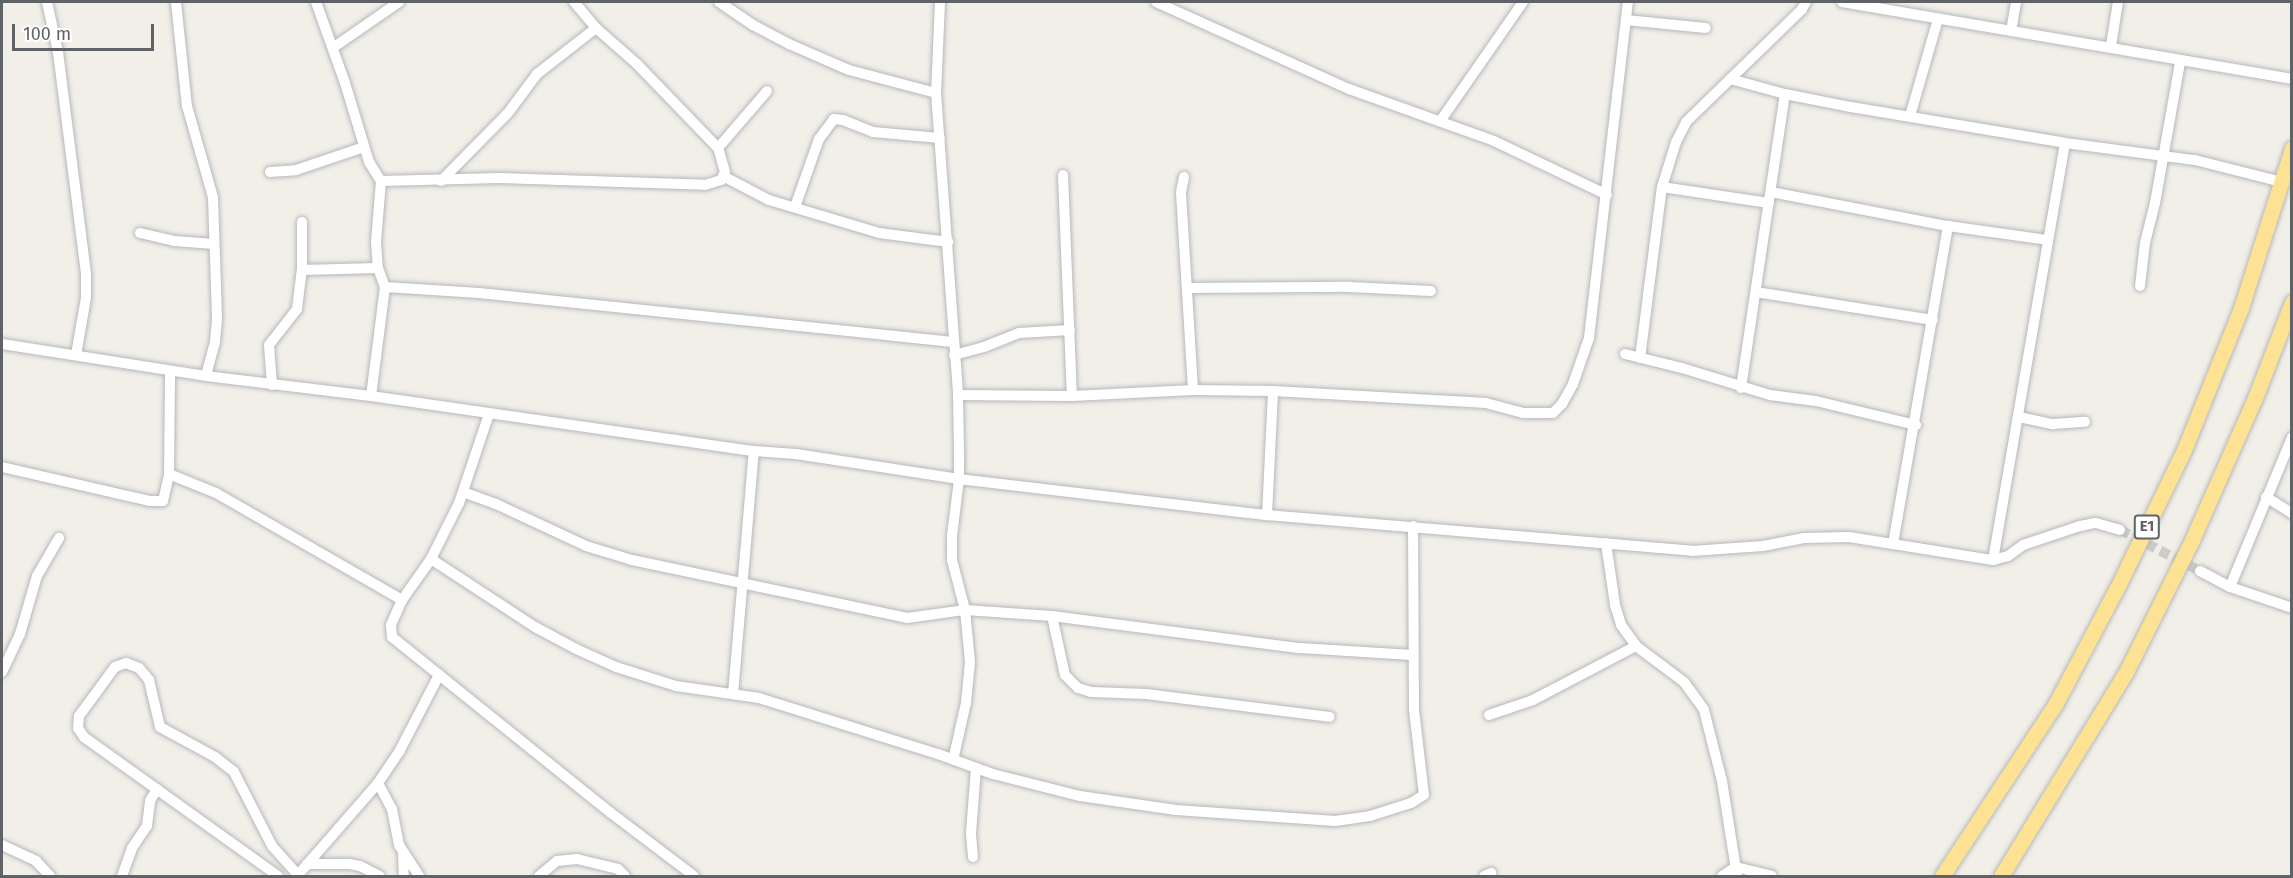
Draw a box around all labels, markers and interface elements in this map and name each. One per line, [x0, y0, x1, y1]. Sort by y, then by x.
scale bar [15, 12, 158, 50]
text: 100 m [23, 23, 71, 45]
road number: E1 [2134, 515, 2160, 539]

